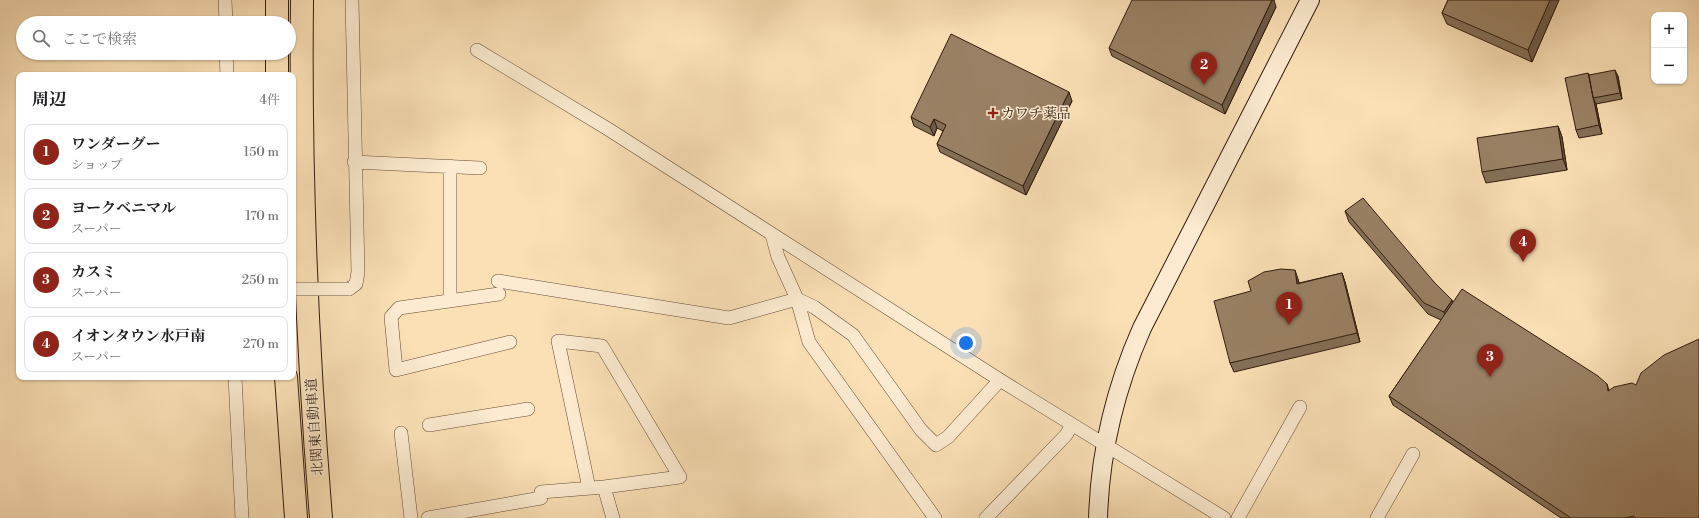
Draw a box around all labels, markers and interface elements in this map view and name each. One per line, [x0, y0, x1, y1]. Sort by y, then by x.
map controls [1651, 12, 1687, 84]
button: + [1651, 12, 1687, 48]
search box [16, 16, 296, 60]
icon: search [30, 27, 52, 49]
text: ここで検索 [62, 30, 137, 49]
button: − [1651, 48, 1687, 84]
pin: 2 [1191, 52, 1217, 85]
text: 周辺 [32, 89, 66, 111]
text: 4件 [259, 92, 280, 108]
place label: カワチ薬品 [1001, 105, 1071, 123]
marker: カワチ薬品 [988, 108, 998, 118]
text: ワンダーグー [71, 135, 160, 154]
text: 1 [43, 144, 49, 160]
text: 150 m [244, 144, 279, 160]
text: ショップ [71, 157, 123, 173]
text: ヨークベニマル [71, 199, 176, 218]
text: 2 [42, 208, 50, 224]
text: 170 m [245, 208, 279, 224]
text: スーパー [71, 221, 122, 237]
pin: 4 [1510, 229, 1536, 262]
text: カスミ [71, 263, 116, 282]
text: 3 [42, 272, 50, 288]
text: 250 m [242, 272, 279, 288]
text: スーパー [71, 285, 122, 301]
pin: 1 [1276, 292, 1302, 325]
text: イオンタウン水戸南 [71, 327, 205, 346]
your location [956, 333, 976, 353]
text: 4 [42, 336, 50, 352]
text: 270 m [243, 336, 279, 352]
pin: 3 [1477, 344, 1503, 377]
text: スーパー [71, 349, 122, 365]
street label: 北関東自動車道 [303, 377, 327, 476]

